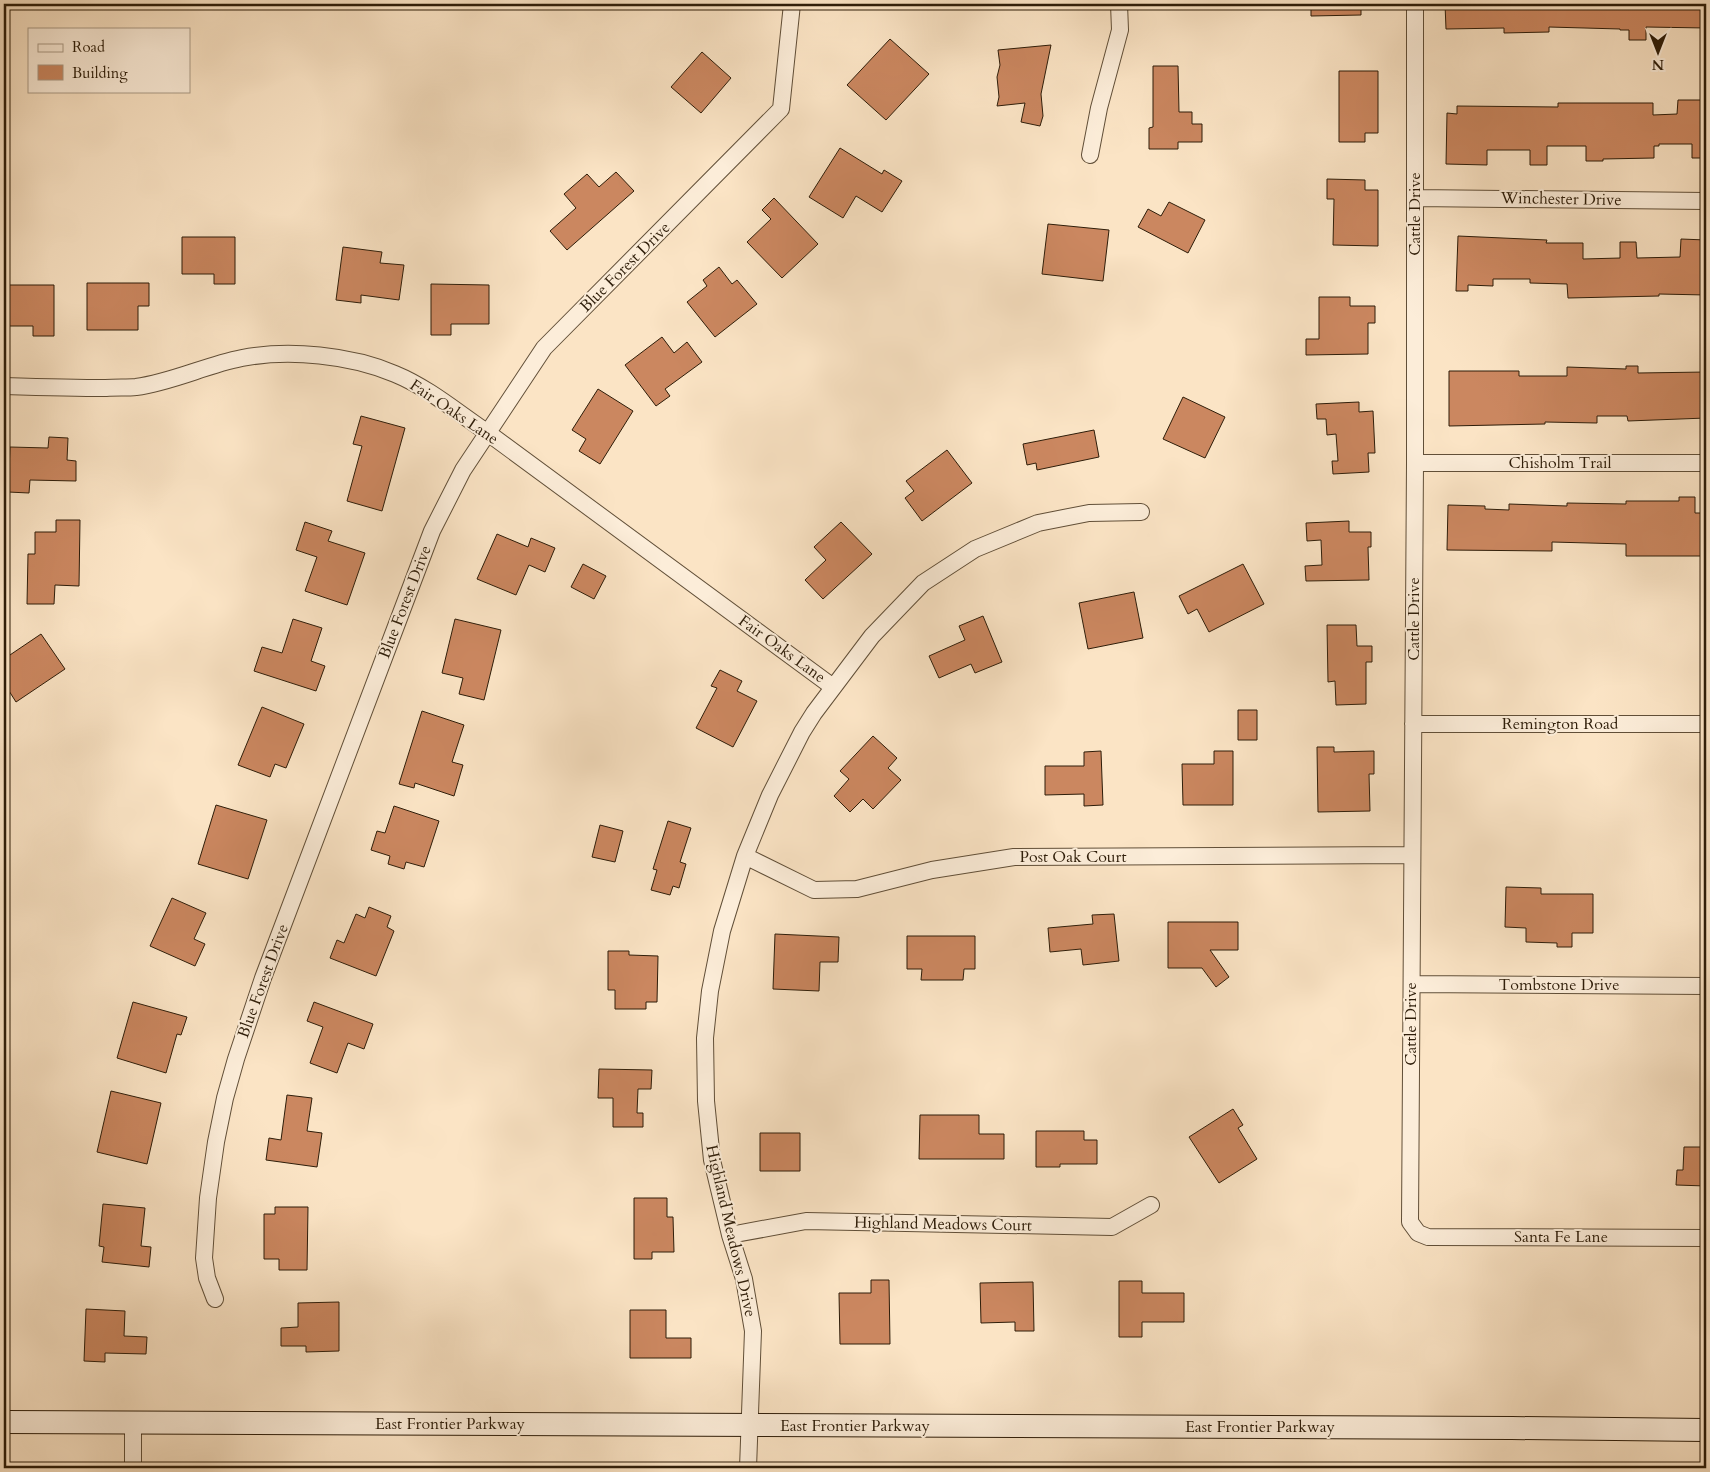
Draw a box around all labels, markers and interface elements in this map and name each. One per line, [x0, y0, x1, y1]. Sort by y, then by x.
legend [28, 28, 190, 92]
north arrow [1632, 28, 1682, 78]
text: Road [72, 37, 105, 57]
text: N [1652, 55, 1664, 74]
text: Building [72, 63, 128, 83]
street label: Cattle Drive [1404, 172, 1426, 256]
street label: Winchester Drive [1499, 187, 1622, 211]
street label: Blue Forest Drive [575, 217, 675, 317]
street label: Fair Oaks Lane [405, 374, 503, 450]
street label: Chisholm Trail [1508, 452, 1612, 474]
street label: Blue Forest Drive [373, 542, 437, 662]
street label: Cattle Drive [1403, 577, 1425, 661]
street label: Fair Oaks Lane [734, 610, 830, 688]
street label: Remington Road [1502, 713, 1619, 735]
street label: Post Oak Court [1020, 846, 1126, 868]
street label: Blue Forest Drive [232, 921, 294, 1041]
street label: Tombstone Drive [1499, 974, 1619, 996]
street label: Cattle Drive [1400, 982, 1422, 1066]
street label: Highland Meadows Drive [700, 1143, 762, 1319]
street label: Highland Meadows Court [854, 1211, 1032, 1237]
street label: Santa Fe Lane [1514, 1226, 1608, 1248]
street label: East Frontier Parkway [375, 1413, 526, 1435]
street label: East Frontier Parkway [780, 1415, 931, 1437]
street label: East Frontier Parkway [1185, 1416, 1336, 1438]

